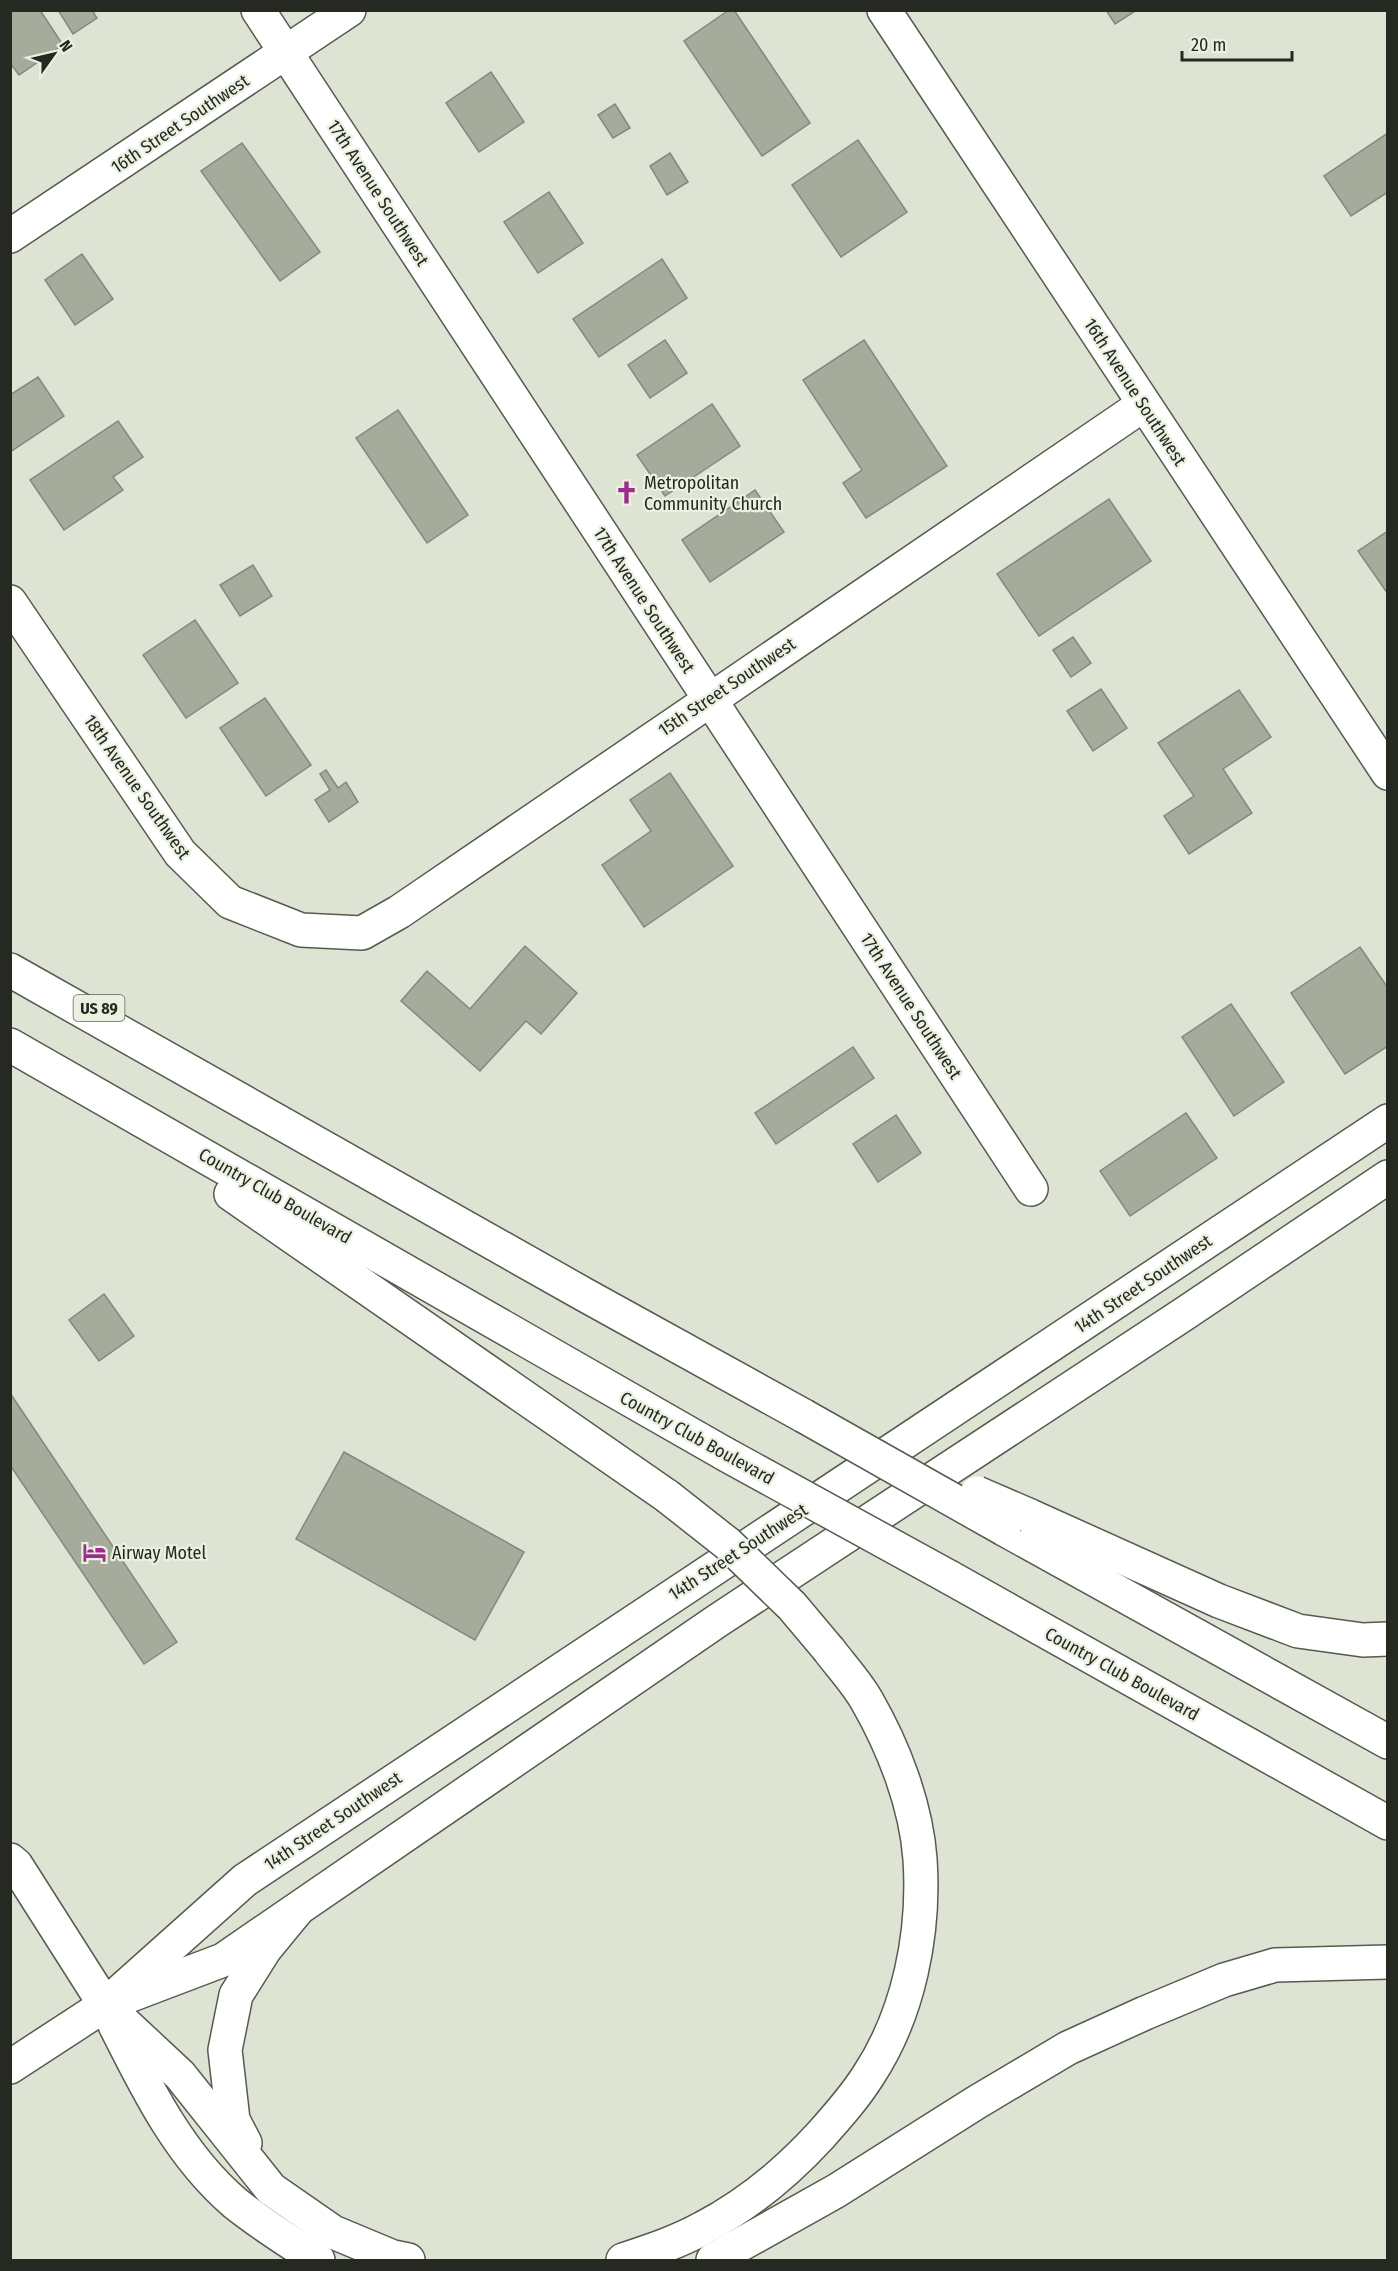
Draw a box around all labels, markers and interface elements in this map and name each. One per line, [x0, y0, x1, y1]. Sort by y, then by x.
north arrow [24, 24, 84, 84]
scale bar [1182, 24, 1292, 62]
text: 20 m [1191, 34, 1226, 56]
text: N [55, 37, 77, 55]
street label: 16th Street Southwest [107, 70, 253, 178]
street label: 17th Avenue Southwest [323, 116, 433, 270]
street label: 16th Avenue Southwest [1079, 314, 1191, 470]
place label: Metropolitan Community Church [644, 472, 782, 515]
church icon: Metropolitan Community Church [613, 480, 639, 506]
street label: 17th Avenue Southwest [589, 523, 699, 677]
street label: 15th Street Southwest [654, 633, 800, 741]
street label: 18th Avenue Southwest [79, 710, 195, 864]
street label: 17th Avenue Southwest [856, 929, 966, 1083]
road number: US 89 [74, 995, 124, 1021]
street label: Country Club Boulevard [195, 1143, 355, 1249]
street label: 14th Street Southwest [1070, 1230, 1216, 1338]
street label: Country Club Boulevard [616, 1387, 778, 1489]
street label: 14th Street Southwest [664, 1499, 812, 1605]
hotel icon: Airway Motel [81, 1540, 107, 1566]
place label: Airway Motel [112, 1542, 206, 1564]
street label: Country Club Boulevard [1041, 1623, 1203, 1725]
street label: 14th Street Southwest [260, 1767, 406, 1875]

